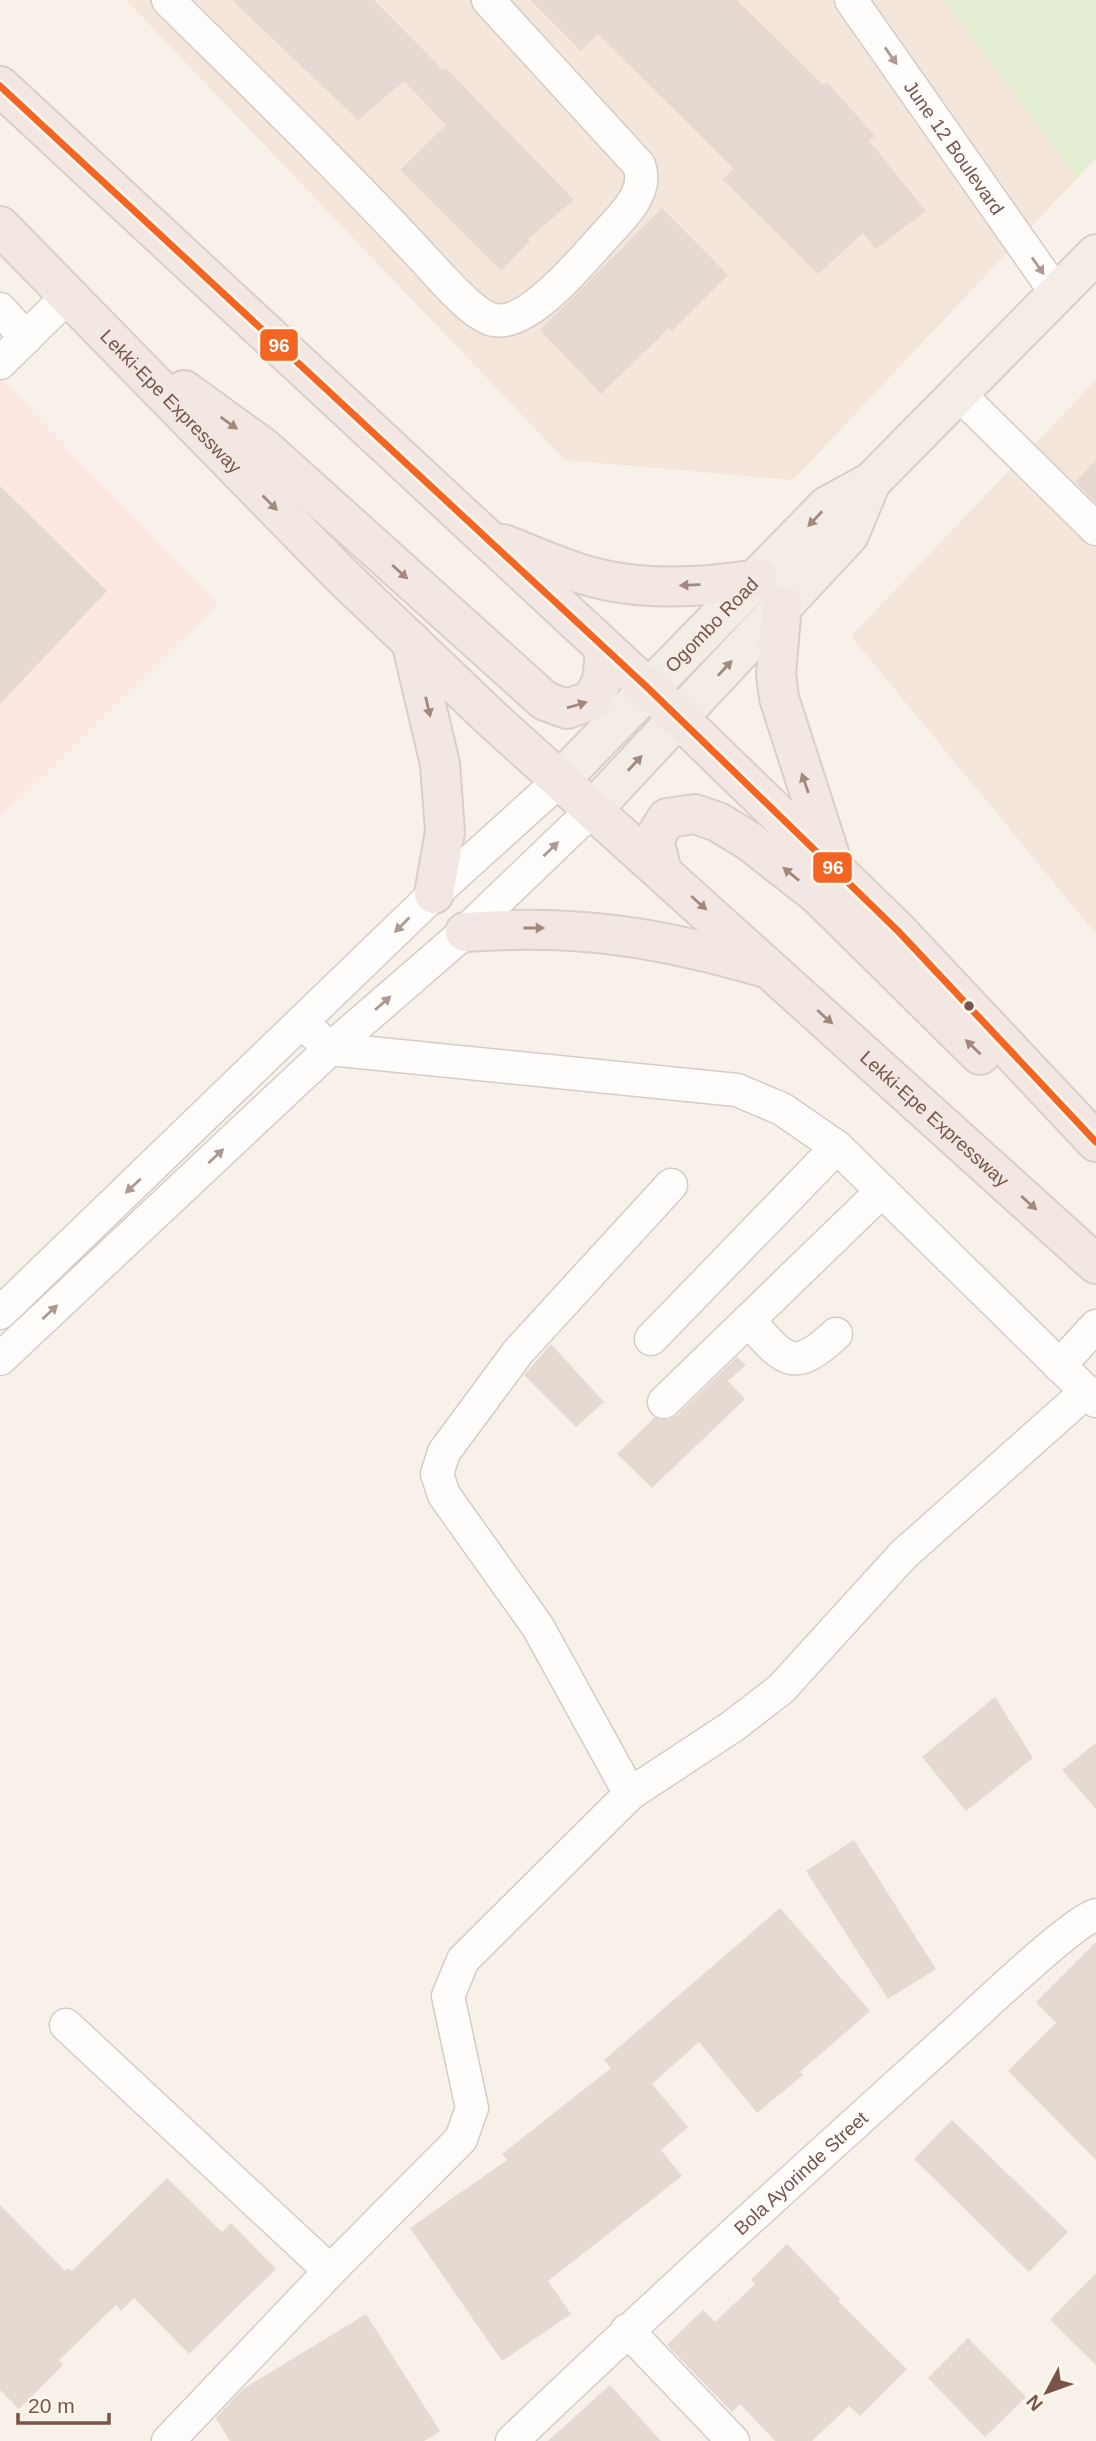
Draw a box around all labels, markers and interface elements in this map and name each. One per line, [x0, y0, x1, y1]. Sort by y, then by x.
one-way arrow [884, 47, 898, 65]
street label: June 12 Boulevard [900, 77, 1008, 219]
one-way arrow [1031, 257, 1045, 275]
street label: Lekki-Epe Expressway [96, 325, 246, 478]
line badge: 96 [259, 328, 299, 362]
text: 96 [268, 335, 290, 356]
one-way arrow [220, 415, 238, 429]
one-way arrow [262, 494, 279, 511]
one-way arrow [806, 510, 823, 527]
one-way arrow [391, 564, 409, 580]
street label: Ogombo Road [661, 573, 762, 677]
one-way arrow [679, 580, 701, 591]
one-way arrow [716, 660, 732, 677]
one-way arrow [423, 696, 434, 718]
one-way arrow [566, 699, 587, 709]
one-way arrow [627, 755, 643, 772]
one-way arrow [799, 773, 810, 794]
one-way arrow [542, 842, 559, 858]
line badge: 96 [812, 851, 853, 884]
text: 96 [822, 857, 844, 878]
one-way arrow [782, 866, 800, 881]
one-way arrow [690, 894, 707, 910]
one-way arrow [394, 917, 411, 933]
one-way arrow [523, 922, 545, 934]
one-way arrow [375, 996, 392, 1011]
unlabelled marker [962, 999, 976, 1013]
one-way arrow [816, 1008, 833, 1024]
one-way arrow [965, 1040, 982, 1056]
street label: Lekki-Epe Expressway [856, 1047, 1013, 1191]
one-way arrow [207, 1149, 224, 1165]
one-way arrow [125, 1178, 142, 1195]
one-way arrow [1020, 1195, 1038, 1211]
one-way arrow [41, 1304, 59, 1320]
street label: Bola Ayorinde Street [730, 2107, 873, 2239]
north arrow [1012, 2357, 1082, 2427]
scale bar [18, 2382, 108, 2426]
text: N [1022, 2391, 1047, 2415]
text: 20 m [28, 2394, 75, 2417]

